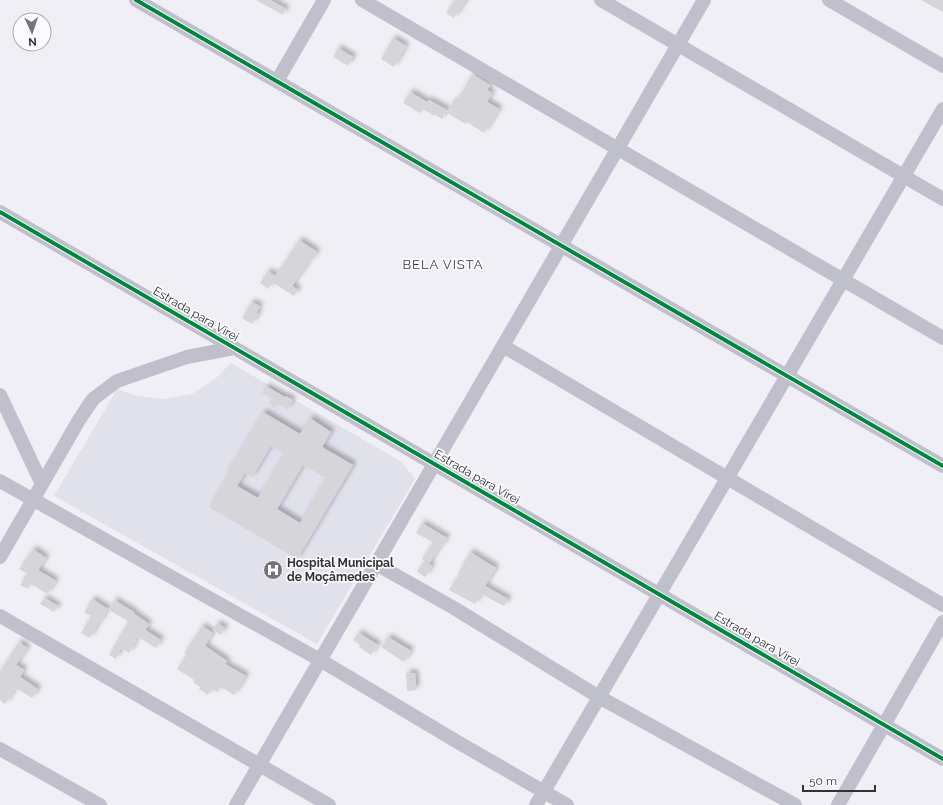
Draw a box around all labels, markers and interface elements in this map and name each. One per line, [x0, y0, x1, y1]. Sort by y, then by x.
north arrow [12, 12, 52, 52]
text: N [28, 35, 37, 48]
district label: BELA VISTA [402, 257, 484, 272]
street label: Estrada para Virei [151, 284, 241, 344]
street label: Estrada para Virei [432, 447, 522, 507]
place label: Hospital Municipal de Moçâmedes [287, 556, 394, 584]
hospital icon: Hospital Municipal de Moçâmedes [262, 559, 284, 581]
street label: Estrada para Virei [712, 609, 802, 669]
scale bar [803, 767, 875, 793]
text: 50 m [809, 774, 837, 788]

